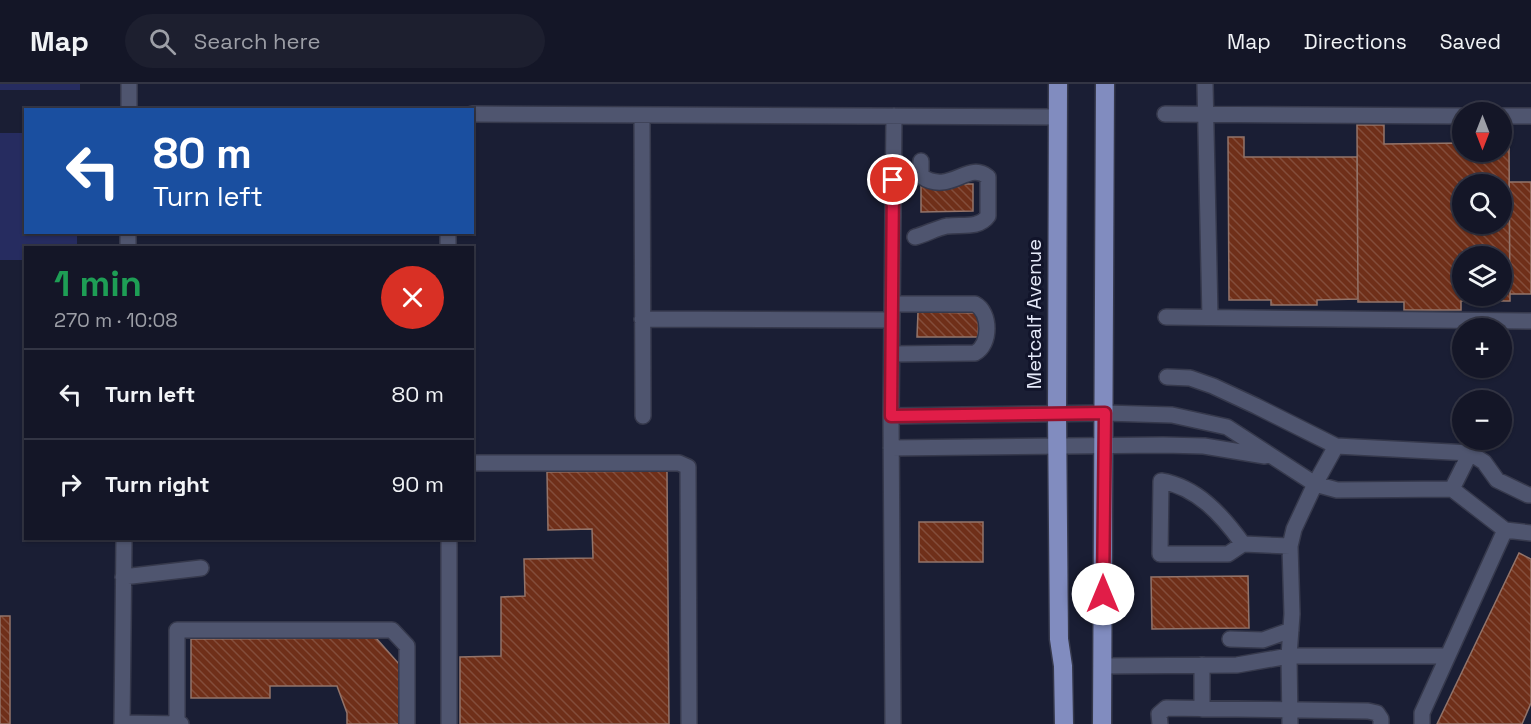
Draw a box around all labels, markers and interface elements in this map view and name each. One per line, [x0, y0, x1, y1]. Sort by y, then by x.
search box [125, 14, 545, 68]
text: Map [30, 23, 89, 59]
icon: search [146, 25, 179, 58]
text: Search here [194, 27, 321, 55]
text: Map [1227, 28, 1271, 55]
text: Directions [1304, 28, 1407, 55]
text: Saved [1440, 28, 1501, 55]
north arrow [1452, 102, 1512, 162]
map controls [1452, 102, 1512, 450]
text: 80 m [153, 127, 252, 180]
icon: left [54, 132, 132, 210]
pin [867, 154, 918, 205]
icon: arrive [876, 163, 909, 196]
button: search [1452, 174, 1512, 234]
text: Turn left [153, 179, 263, 214]
street label: Metcalf Avenue [1021, 239, 1047, 389]
button: layers [1452, 246, 1512, 306]
text: 1 min [54, 261, 142, 307]
button: close [381, 266, 444, 329]
text: 270 m · 10:08 [54, 307, 178, 333]
button: + [1452, 318, 1512, 378]
icon: left [54, 378, 87, 411]
text: Turn left [105, 380, 195, 408]
text: 80 m [392, 380, 444, 408]
button: − [1452, 390, 1512, 450]
icon: right [54, 468, 87, 501]
text: Turn right [105, 470, 210, 498]
text: 90 m [392, 470, 444, 498]
position arrow [1071, 562, 1135, 626]

